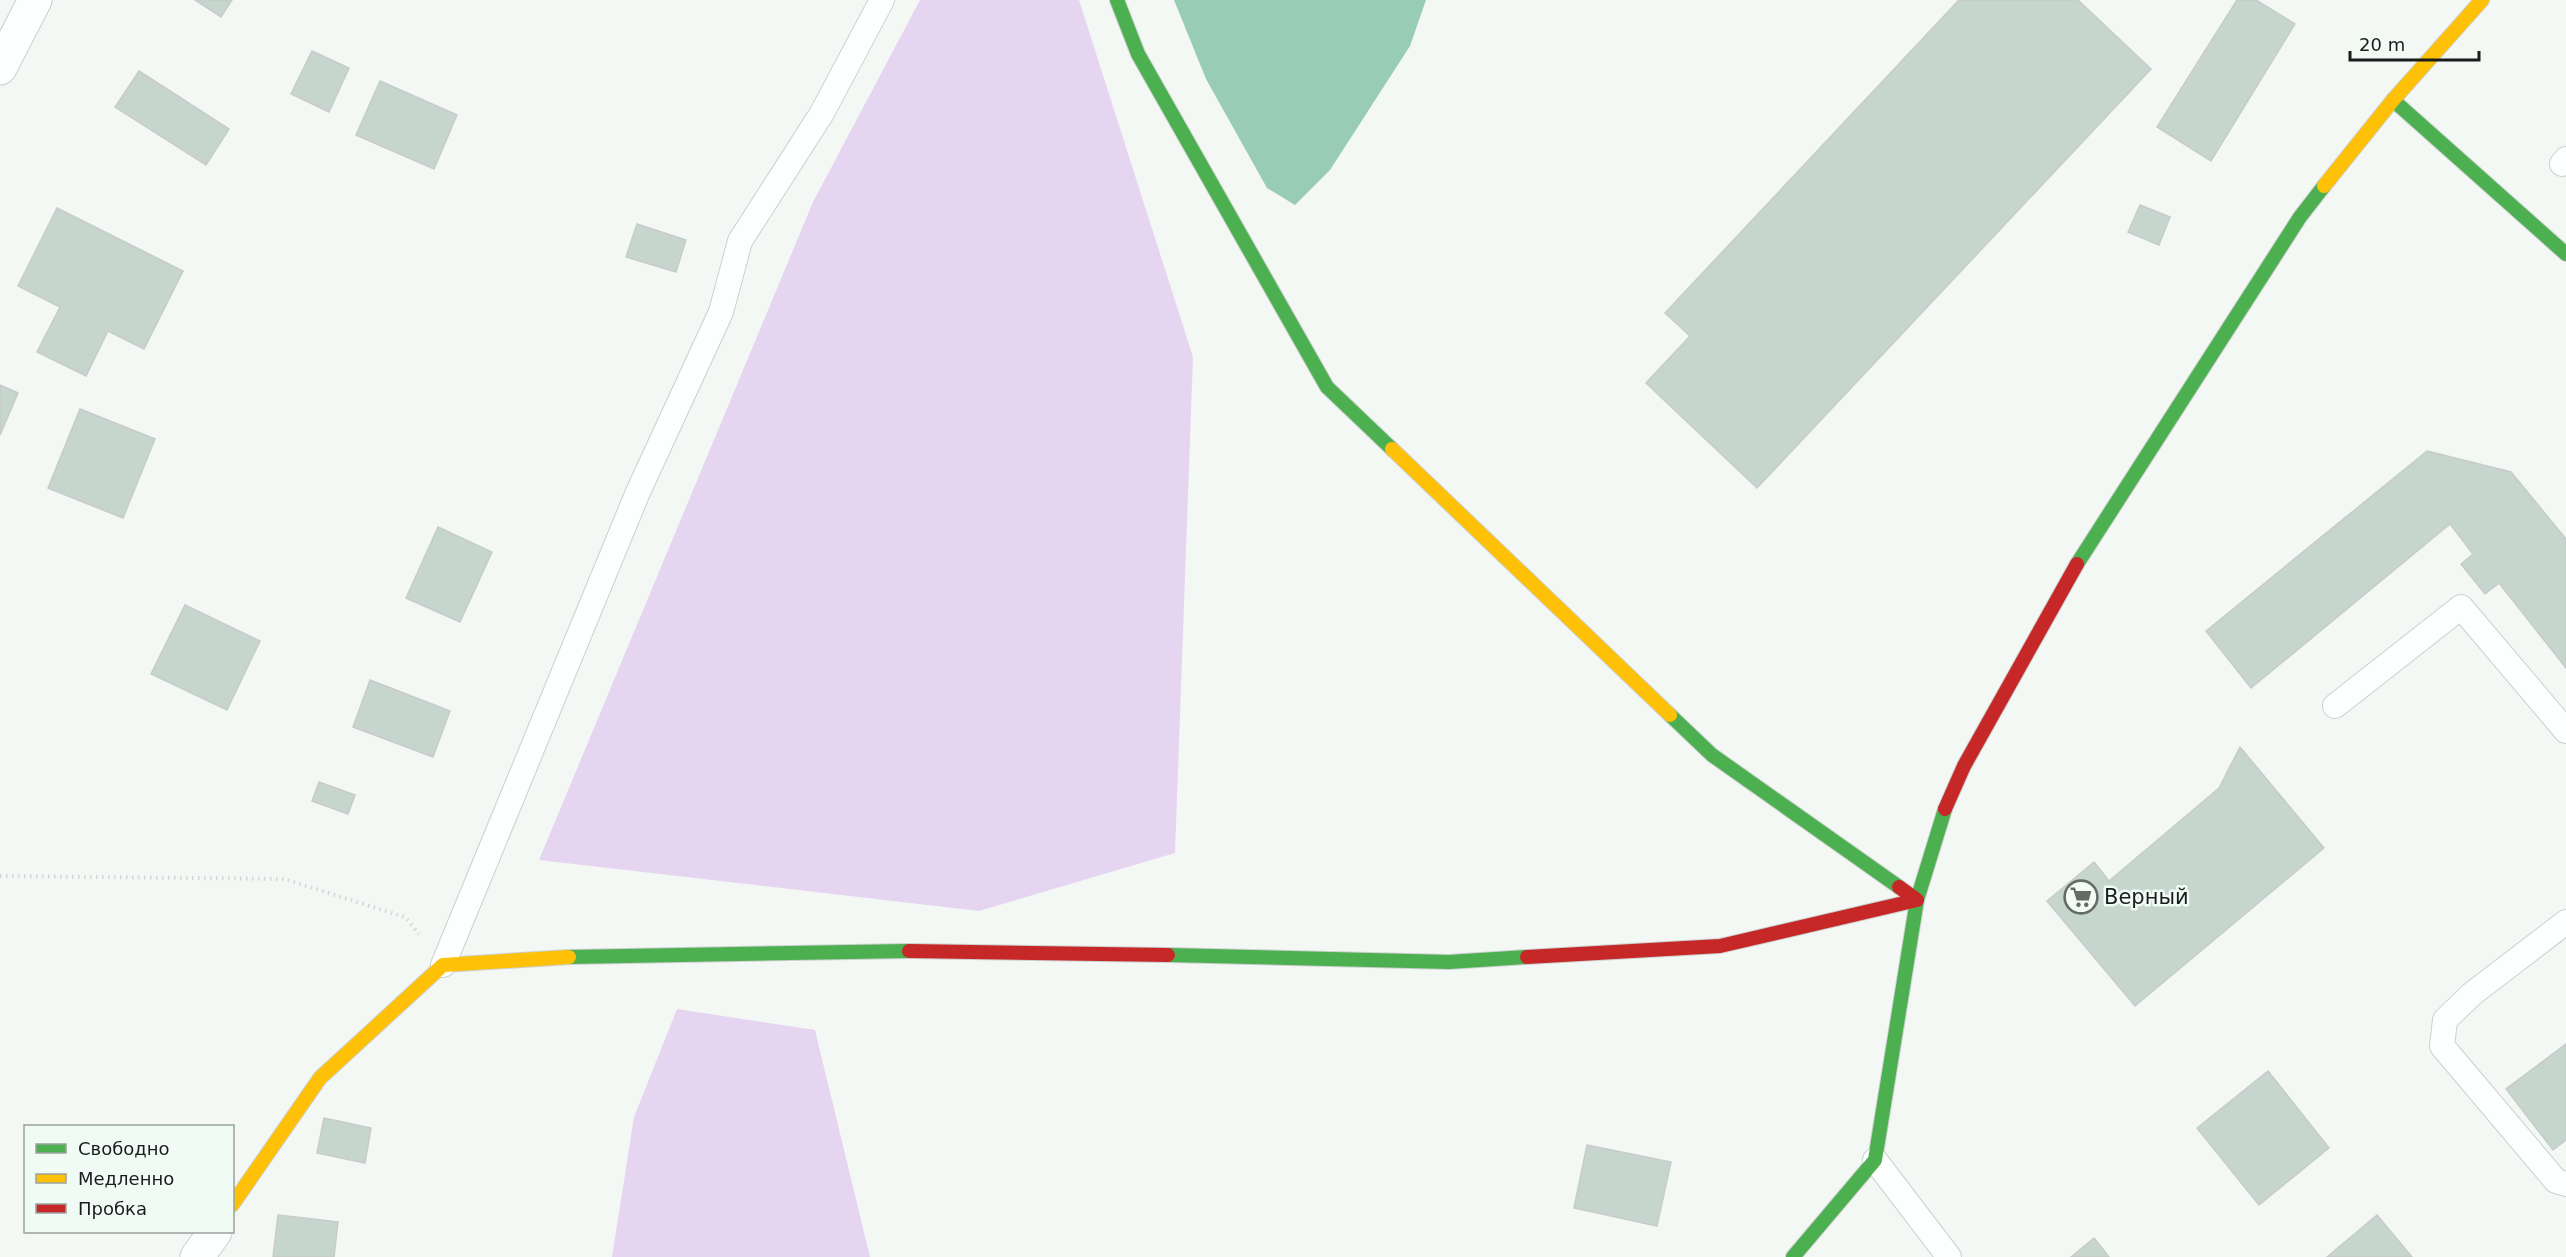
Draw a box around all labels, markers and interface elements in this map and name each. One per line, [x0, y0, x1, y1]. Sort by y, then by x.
scale bar [2350, 24, 2479, 62]
text: 20 m [2359, 34, 2405, 55]
supermarket icon: Верный [2063, 879, 2099, 915]
place label: Верный [2104, 885, 2189, 909]
legend [24, 1125, 234, 1233]
text: Свободно [78, 1138, 170, 1159]
text: Медленно [78, 1168, 174, 1189]
text: Пробка [78, 1198, 147, 1219]

